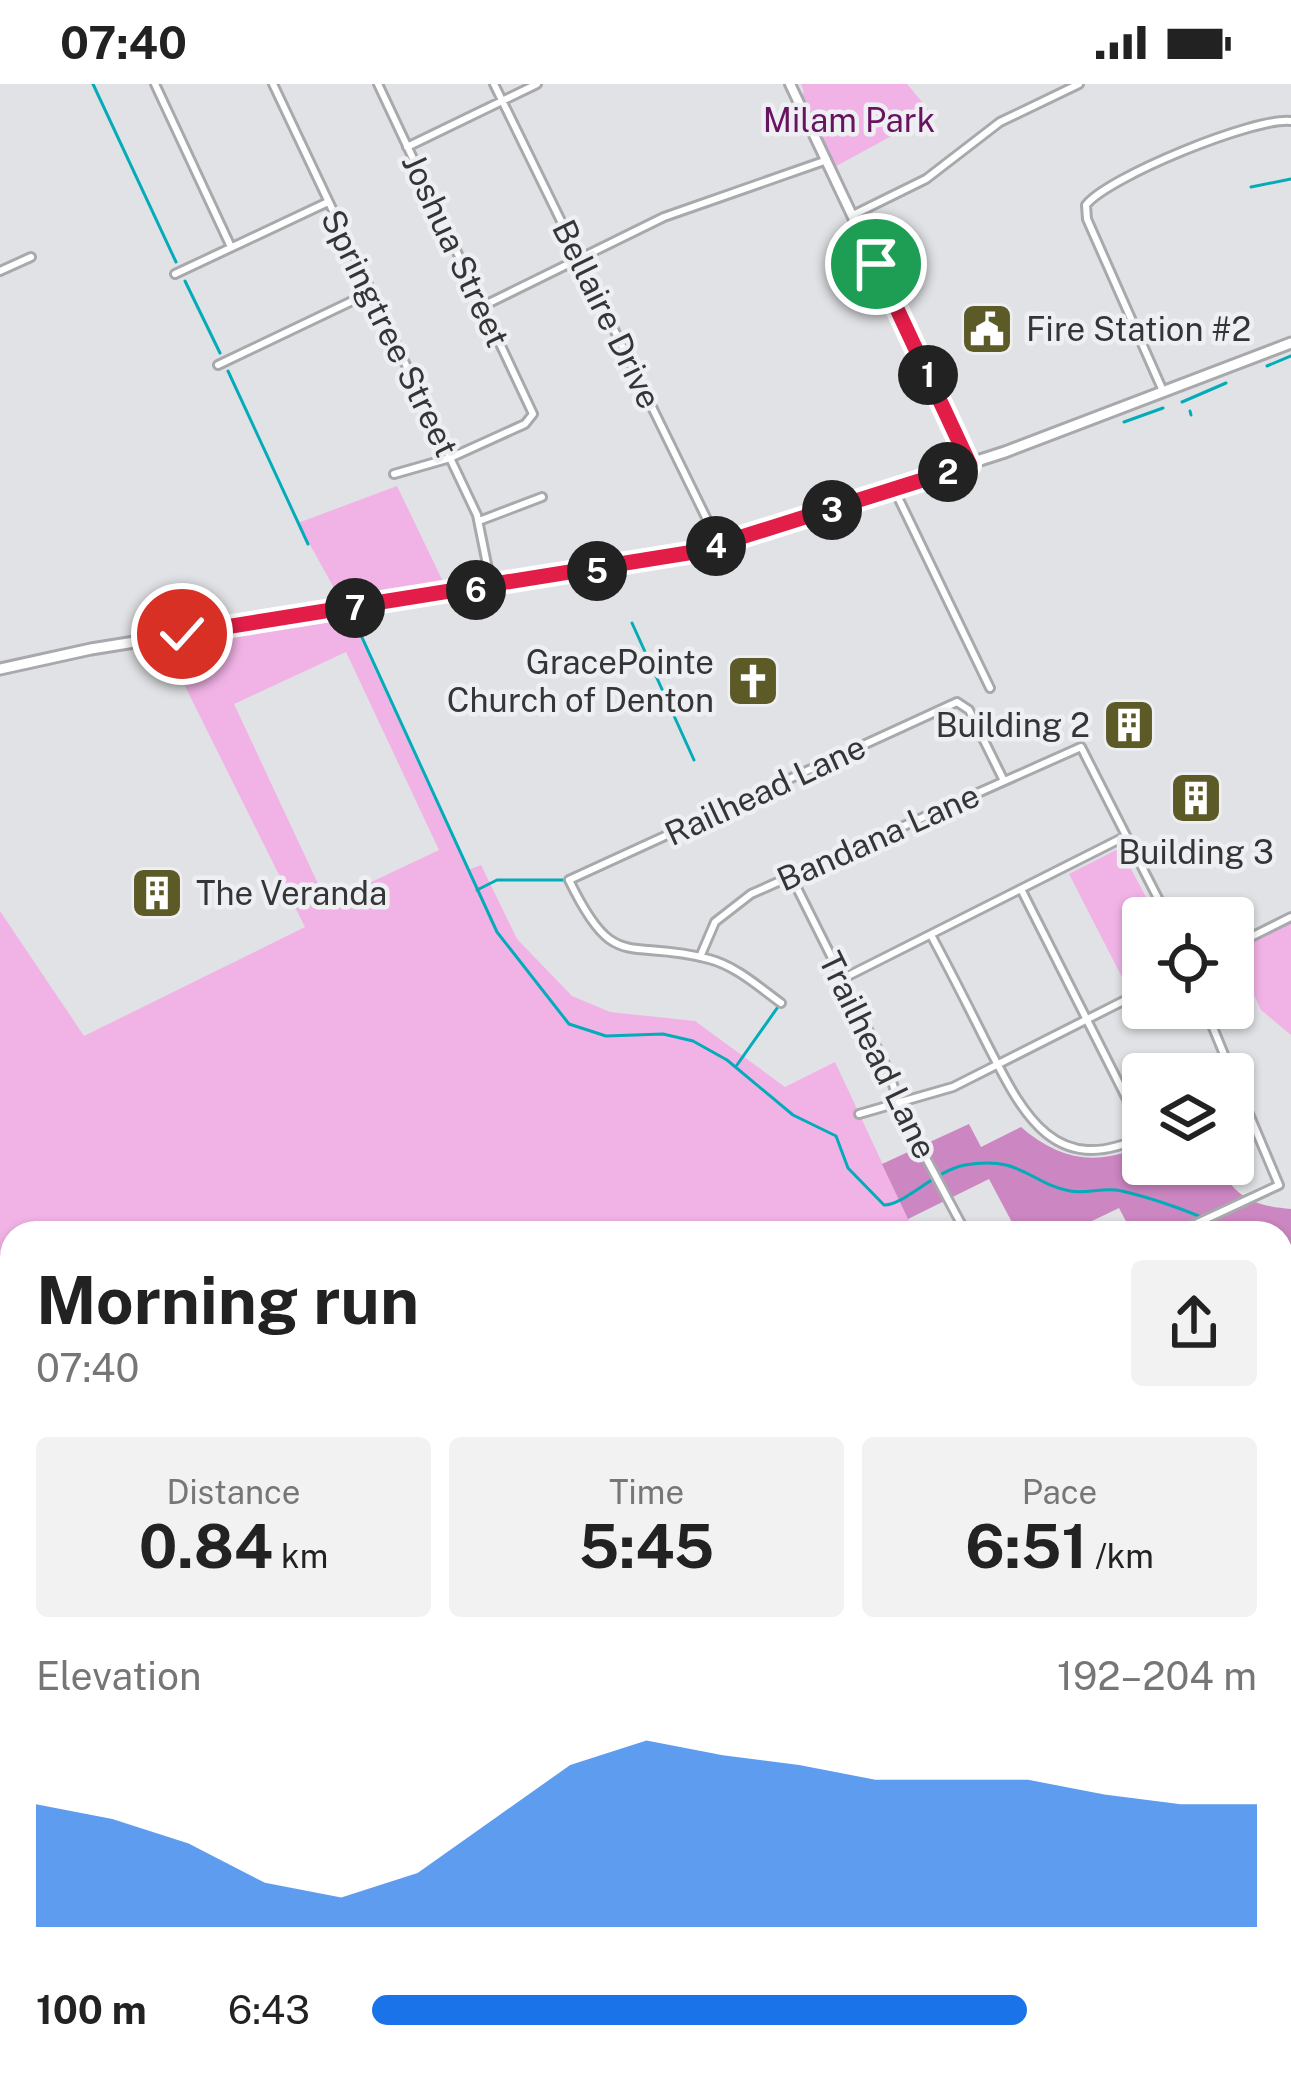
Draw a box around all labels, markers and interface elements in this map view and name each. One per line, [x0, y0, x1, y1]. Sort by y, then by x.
text: 07:40 [60, 16, 187, 69]
park label: Milam Park [763, 101, 935, 139]
street label: Joshua Street [395, 147, 517, 353]
street label: Springtree Street [314, 203, 466, 463]
pin [825, 213, 927, 315]
street label: Bellaire Drive [545, 214, 669, 414]
icon: arrive [843, 231, 909, 297]
public building icon: Fire Station #2 [959, 301, 1015, 357]
place label: Fire Station #2 [1026, 310, 1251, 348]
pin: 1 [898, 345, 958, 405]
text: 1 [921, 356, 935, 394]
pin: 2 [918, 442, 978, 502]
text: 2 [938, 453, 958, 491]
pin: 3 [802, 480, 862, 540]
text: 3 [821, 491, 843, 529]
pin: 4 [686, 516, 746, 576]
text: 4 [705, 527, 727, 565]
pin: 5 [567, 541, 627, 601]
text: 5 [586, 552, 608, 590]
pin: 6 [446, 560, 506, 620]
text: 6 [465, 571, 487, 609]
pin: 7 [325, 578, 385, 638]
pin [131, 583, 233, 685]
text: 7 [345, 589, 365, 627]
icon: check [149, 601, 215, 667]
place label: GracePointe Church of Denton [447, 643, 714, 719]
church icon: GracePointe Church of Denton [725, 653, 781, 709]
building icon: Building 2 [1101, 697, 1157, 753]
place label: Building 2 [935, 706, 1090, 744]
street label: Railhead Lane [659, 727, 871, 853]
building icon: Building 3 [1168, 770, 1224, 826]
street label: Bandana Lane [771, 775, 985, 899]
place label: Building 3 [1118, 833, 1274, 871]
building icon: The Veranda [129, 865, 185, 921]
place label: The Veranda [196, 874, 387, 912]
map controls [1122, 897, 1254, 1185]
button: locate [1122, 897, 1254, 1029]
street label: Trailhead Lane [812, 945, 944, 1165]
button: layers [1122, 1053, 1254, 1185]
button: share [1131, 1260, 1257, 1386]
text: Morning run [36, 1261, 419, 1339]
text: 07:40 [36, 1345, 140, 1391]
text: Distance [167, 1473, 300, 1511]
text: Time [609, 1473, 684, 1511]
text: Pace [1022, 1473, 1097, 1511]
text: 0.84 [139, 1511, 273, 1582]
text: 5:45 [579, 1511, 714, 1582]
text: 6:51 [965, 1511, 1087, 1582]
text: km [273, 1537, 328, 1575]
text: /km [1087, 1537, 1154, 1575]
text: Elevation [36, 1653, 202, 1699]
text: 192–204 m [1057, 1653, 1257, 1699]
text: 100 m [36, 1987, 147, 2033]
text: 6:43 [228, 1987, 310, 2033]

